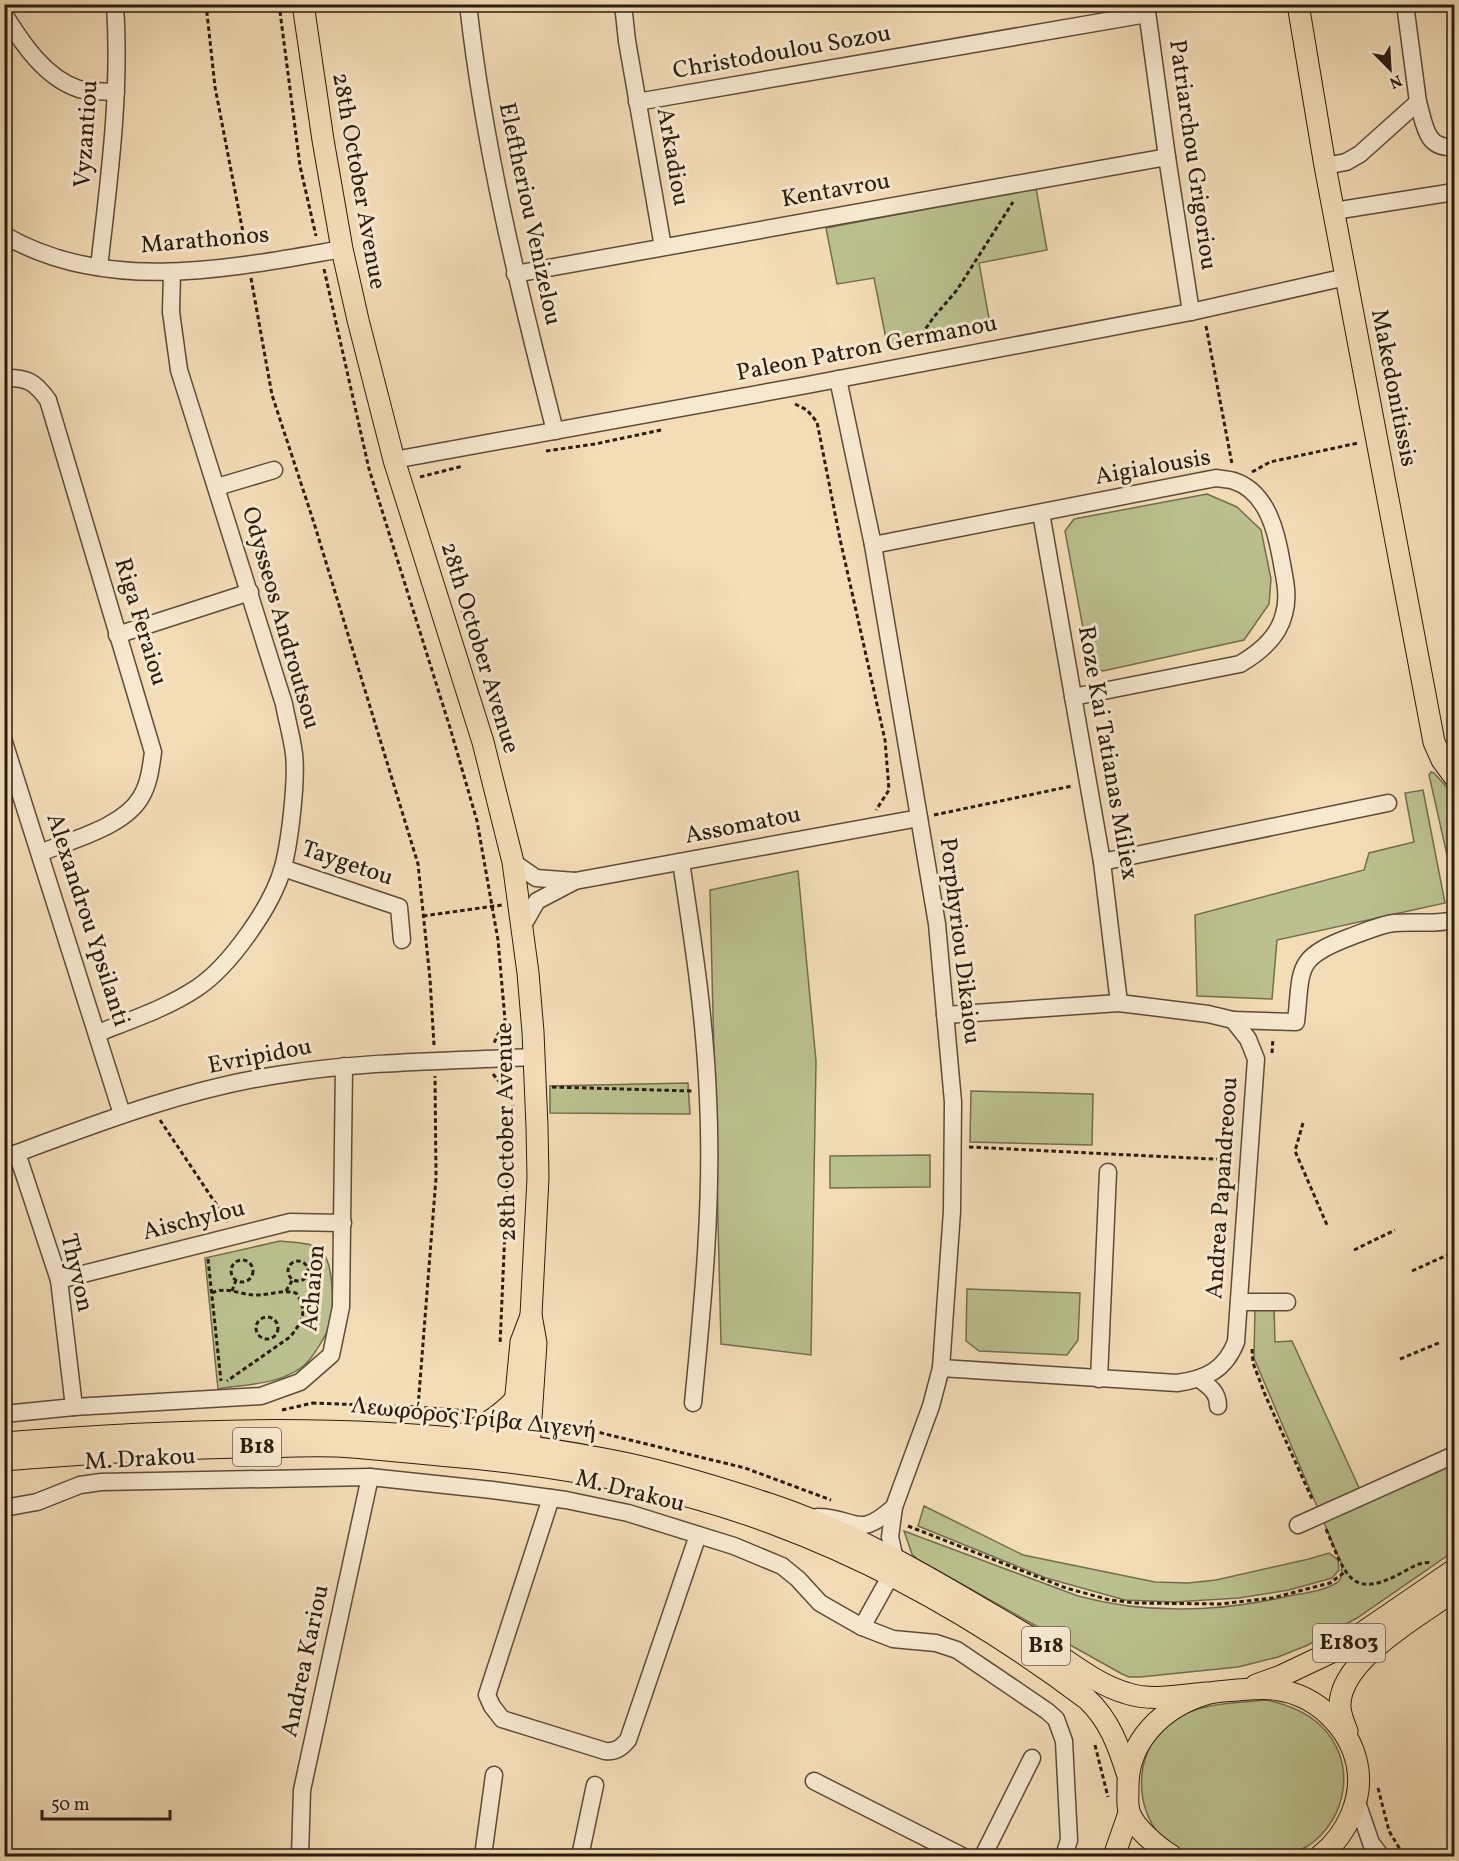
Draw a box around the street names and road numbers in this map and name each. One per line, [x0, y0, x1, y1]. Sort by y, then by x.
street label: Christodoulou Sozou [670, 17, 894, 89]
street label: Patriarchou Grigoriou [1159, 38, 1225, 272]
street label: 28th October Avenue [322, 70, 394, 292]
street label: Vyzantiou [66, 79, 108, 189]
street label: Eleftheriou Venizelou [489, 100, 569, 328]
street label: Arkadiou [647, 105, 697, 209]
street label: Kentavrou [779, 165, 893, 217]
street label: Marathonos [139, 218, 271, 264]
street label: Makedonitissis [1361, 306, 1425, 470]
street label: Paleon Patron Germanou [734, 307, 1000, 391]
street label: Aigialousis [1093, 441, 1213, 495]
street label: Odysseos Androutsou [232, 503, 328, 733]
street label: 28th October Avenue [431, 538, 527, 758]
street label: Riga Feraiou [104, 554, 176, 690]
street label: Roze Kai Tatianas Miliex [1068, 623, 1146, 883]
street label: Assomatou [682, 798, 804, 854]
street label: Alexandrou Ypsilanti [36, 809, 138, 1031]
street label: Taygetou [297, 832, 397, 896]
street label: Porphyriou Dikaiou [929, 836, 989, 1046]
street label: 28th October Avenue [488, 1022, 526, 1242]
street label: Evripidou [205, 1030, 315, 1084]
street label: Andrea Papandreoou [1198, 1076, 1248, 1300]
street label: Aischylou [139, 1192, 249, 1250]
street label: Thyvon [51, 1230, 101, 1316]
street label: Achaion [293, 1243, 335, 1333]
street label: Λεωφόρος Γρίβα Διγενή [349, 1389, 599, 1449]
road number: B18 [233, 1428, 281, 1466]
street label: M. Drakou [83, 1440, 197, 1480]
street label: M. Drakou [572, 1462, 688, 1522]
street label: Andrea Kariou [273, 1582, 339, 1740]
road number: E1803 [1313, 1624, 1385, 1662]
road number: B18 [1022, 1627, 1070, 1665]

